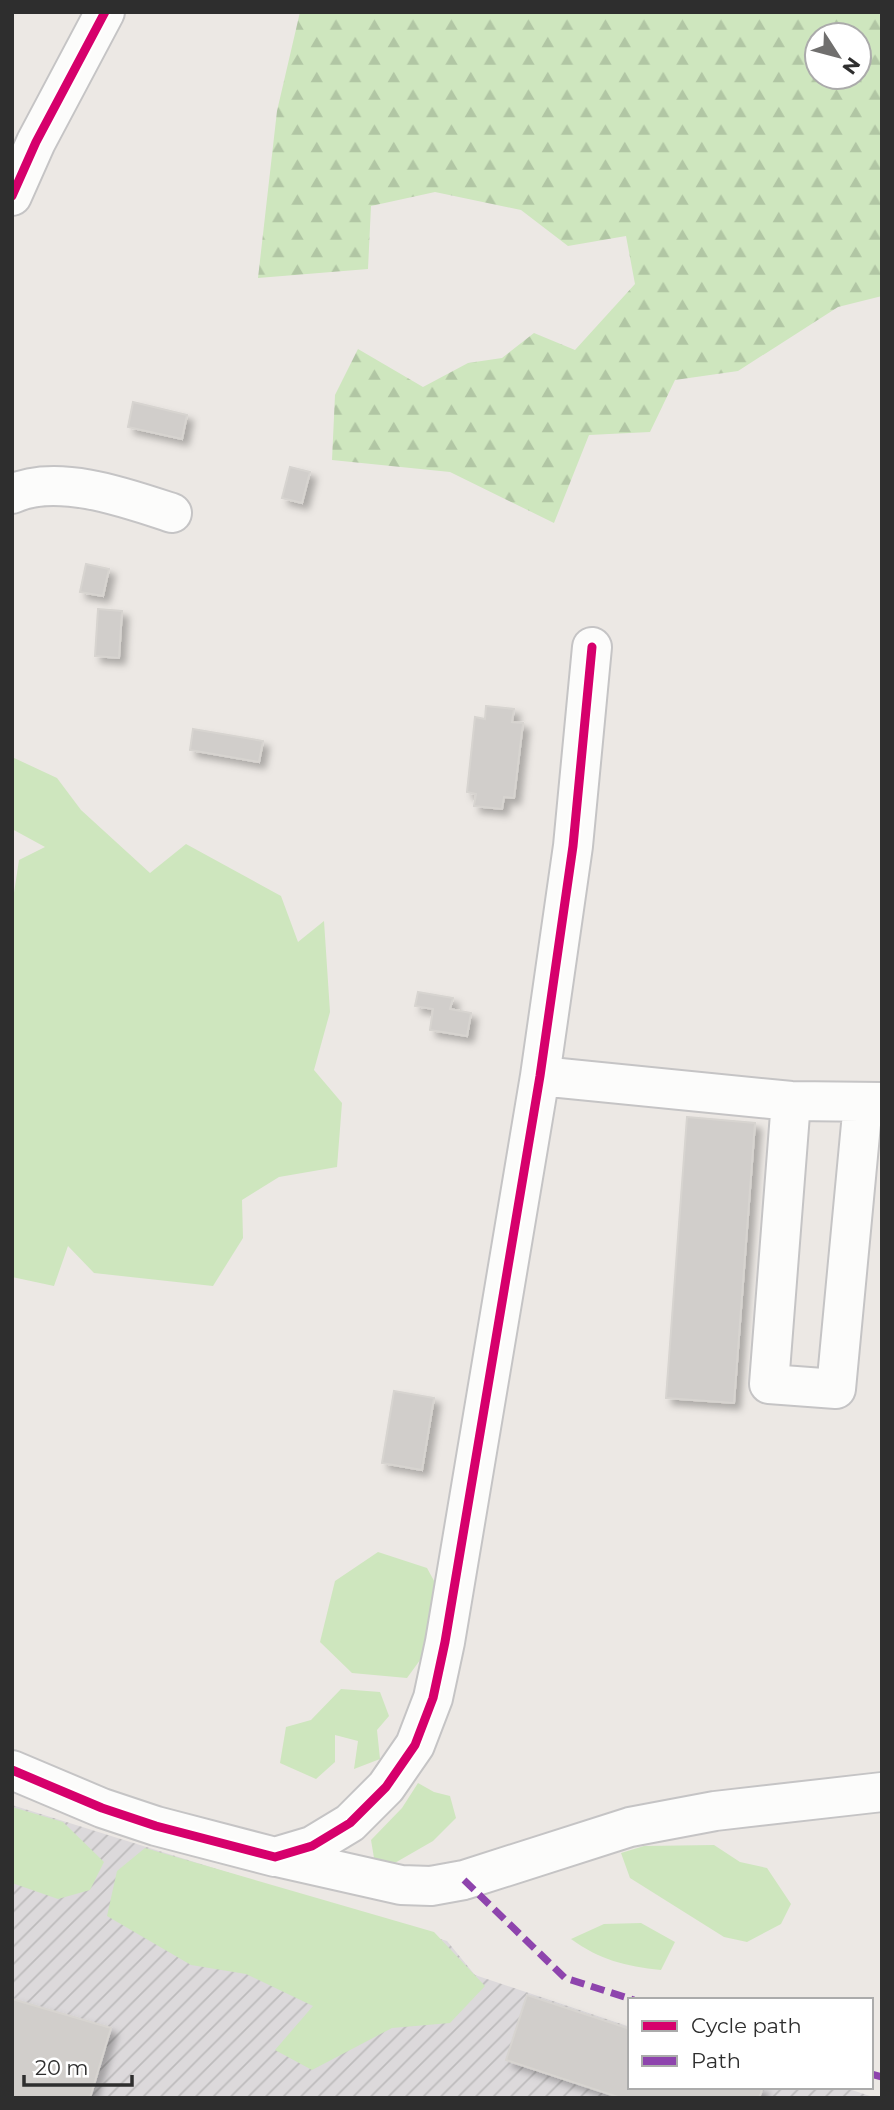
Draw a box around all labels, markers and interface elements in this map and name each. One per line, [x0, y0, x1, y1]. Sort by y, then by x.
north arrow [803, 21, 873, 91]
text: N [838, 53, 865, 79]
legend [628, 1998, 873, 2089]
text: Cycle path [691, 2013, 802, 2038]
scale bar [24, 2044, 133, 2088]
text: Path [691, 2048, 741, 2073]
text: 20 m [35, 2055, 89, 2080]

